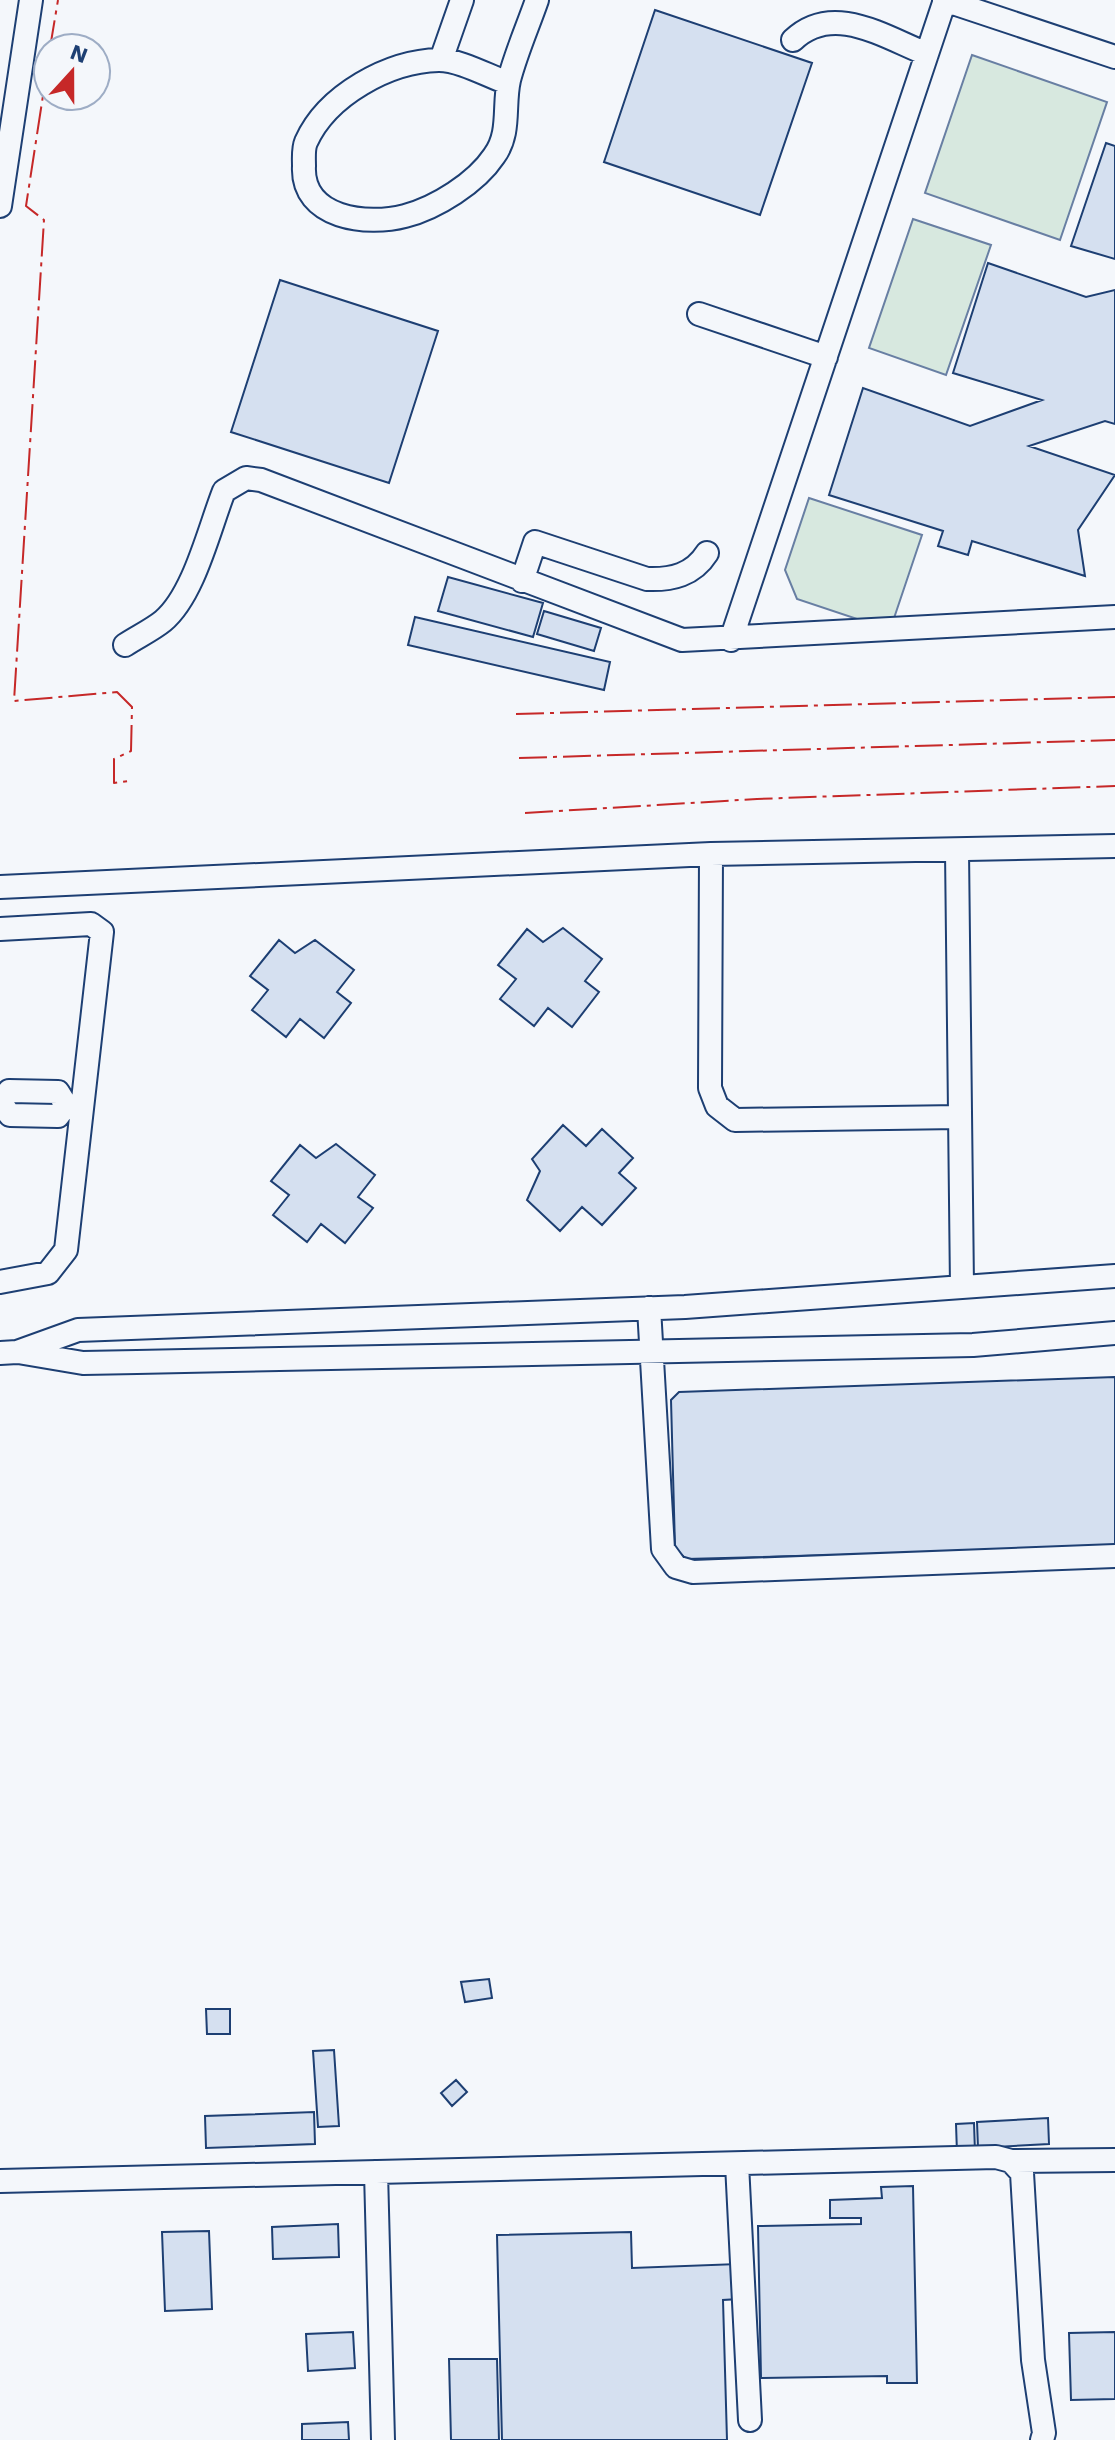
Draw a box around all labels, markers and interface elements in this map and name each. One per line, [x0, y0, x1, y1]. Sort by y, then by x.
north arrow [32, 32, 112, 112]
text: N [67, 39, 91, 68]

